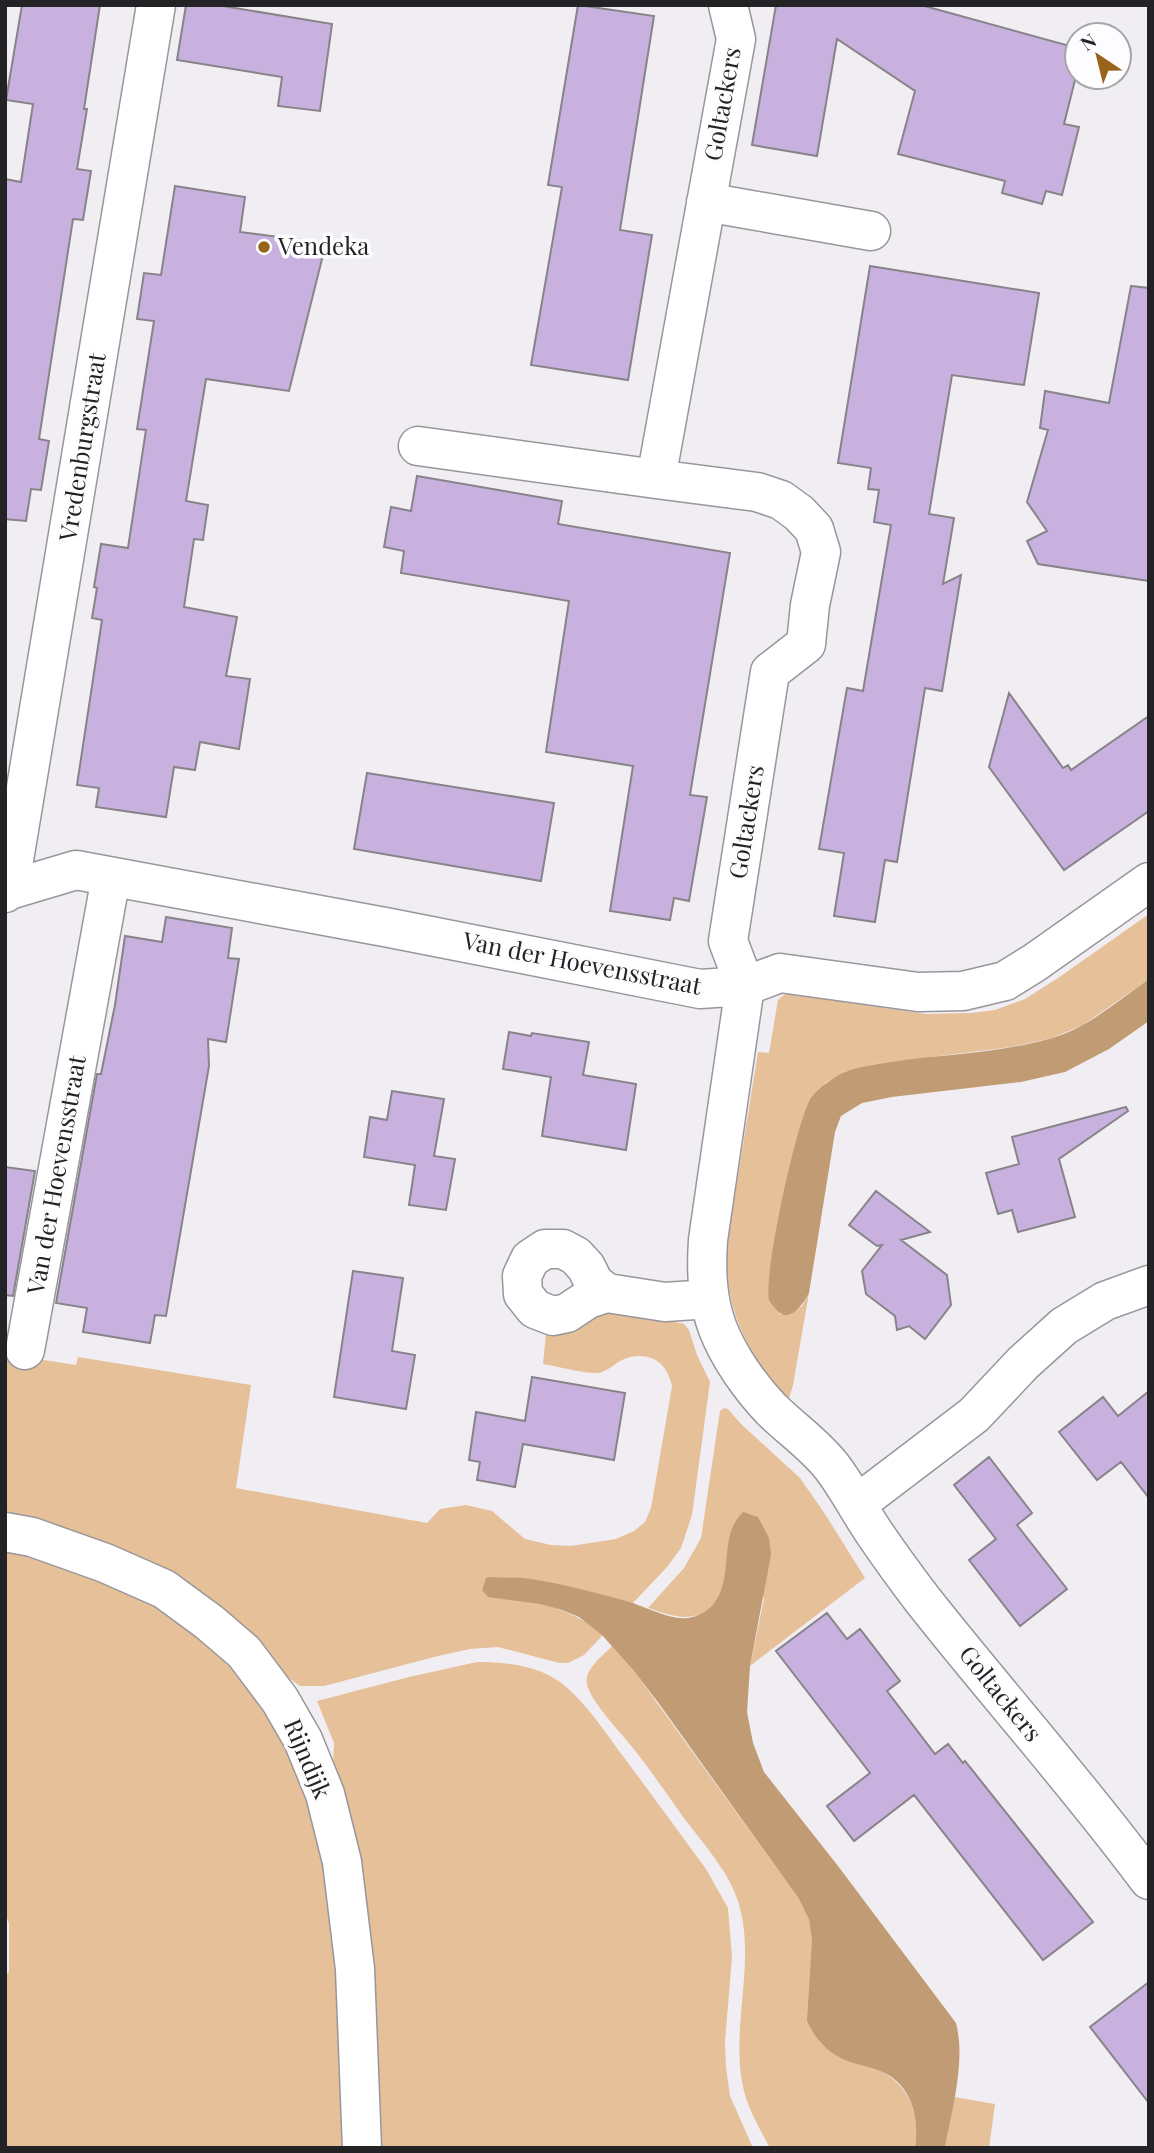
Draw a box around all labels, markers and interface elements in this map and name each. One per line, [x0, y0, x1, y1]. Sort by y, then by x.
north arrow [1063, 21, 1133, 91]
text: N [1075, 27, 1101, 56]
street label: Goltackers [695, 44, 747, 163]
place label: Vendeka [277, 229, 369, 261]
marker: Vendeka [256, 239, 272, 255]
street label: Vredenburgstraat [50, 350, 112, 544]
street label: Goltackers [720, 762, 770, 881]
street label: Van der Hoevensstraat [460, 923, 705, 1001]
street label: Van der Hoevensstraat [18, 1052, 92, 1298]
street label: Goltackers [953, 1638, 1050, 1747]
street label: Rijndijk [278, 1713, 340, 1804]

